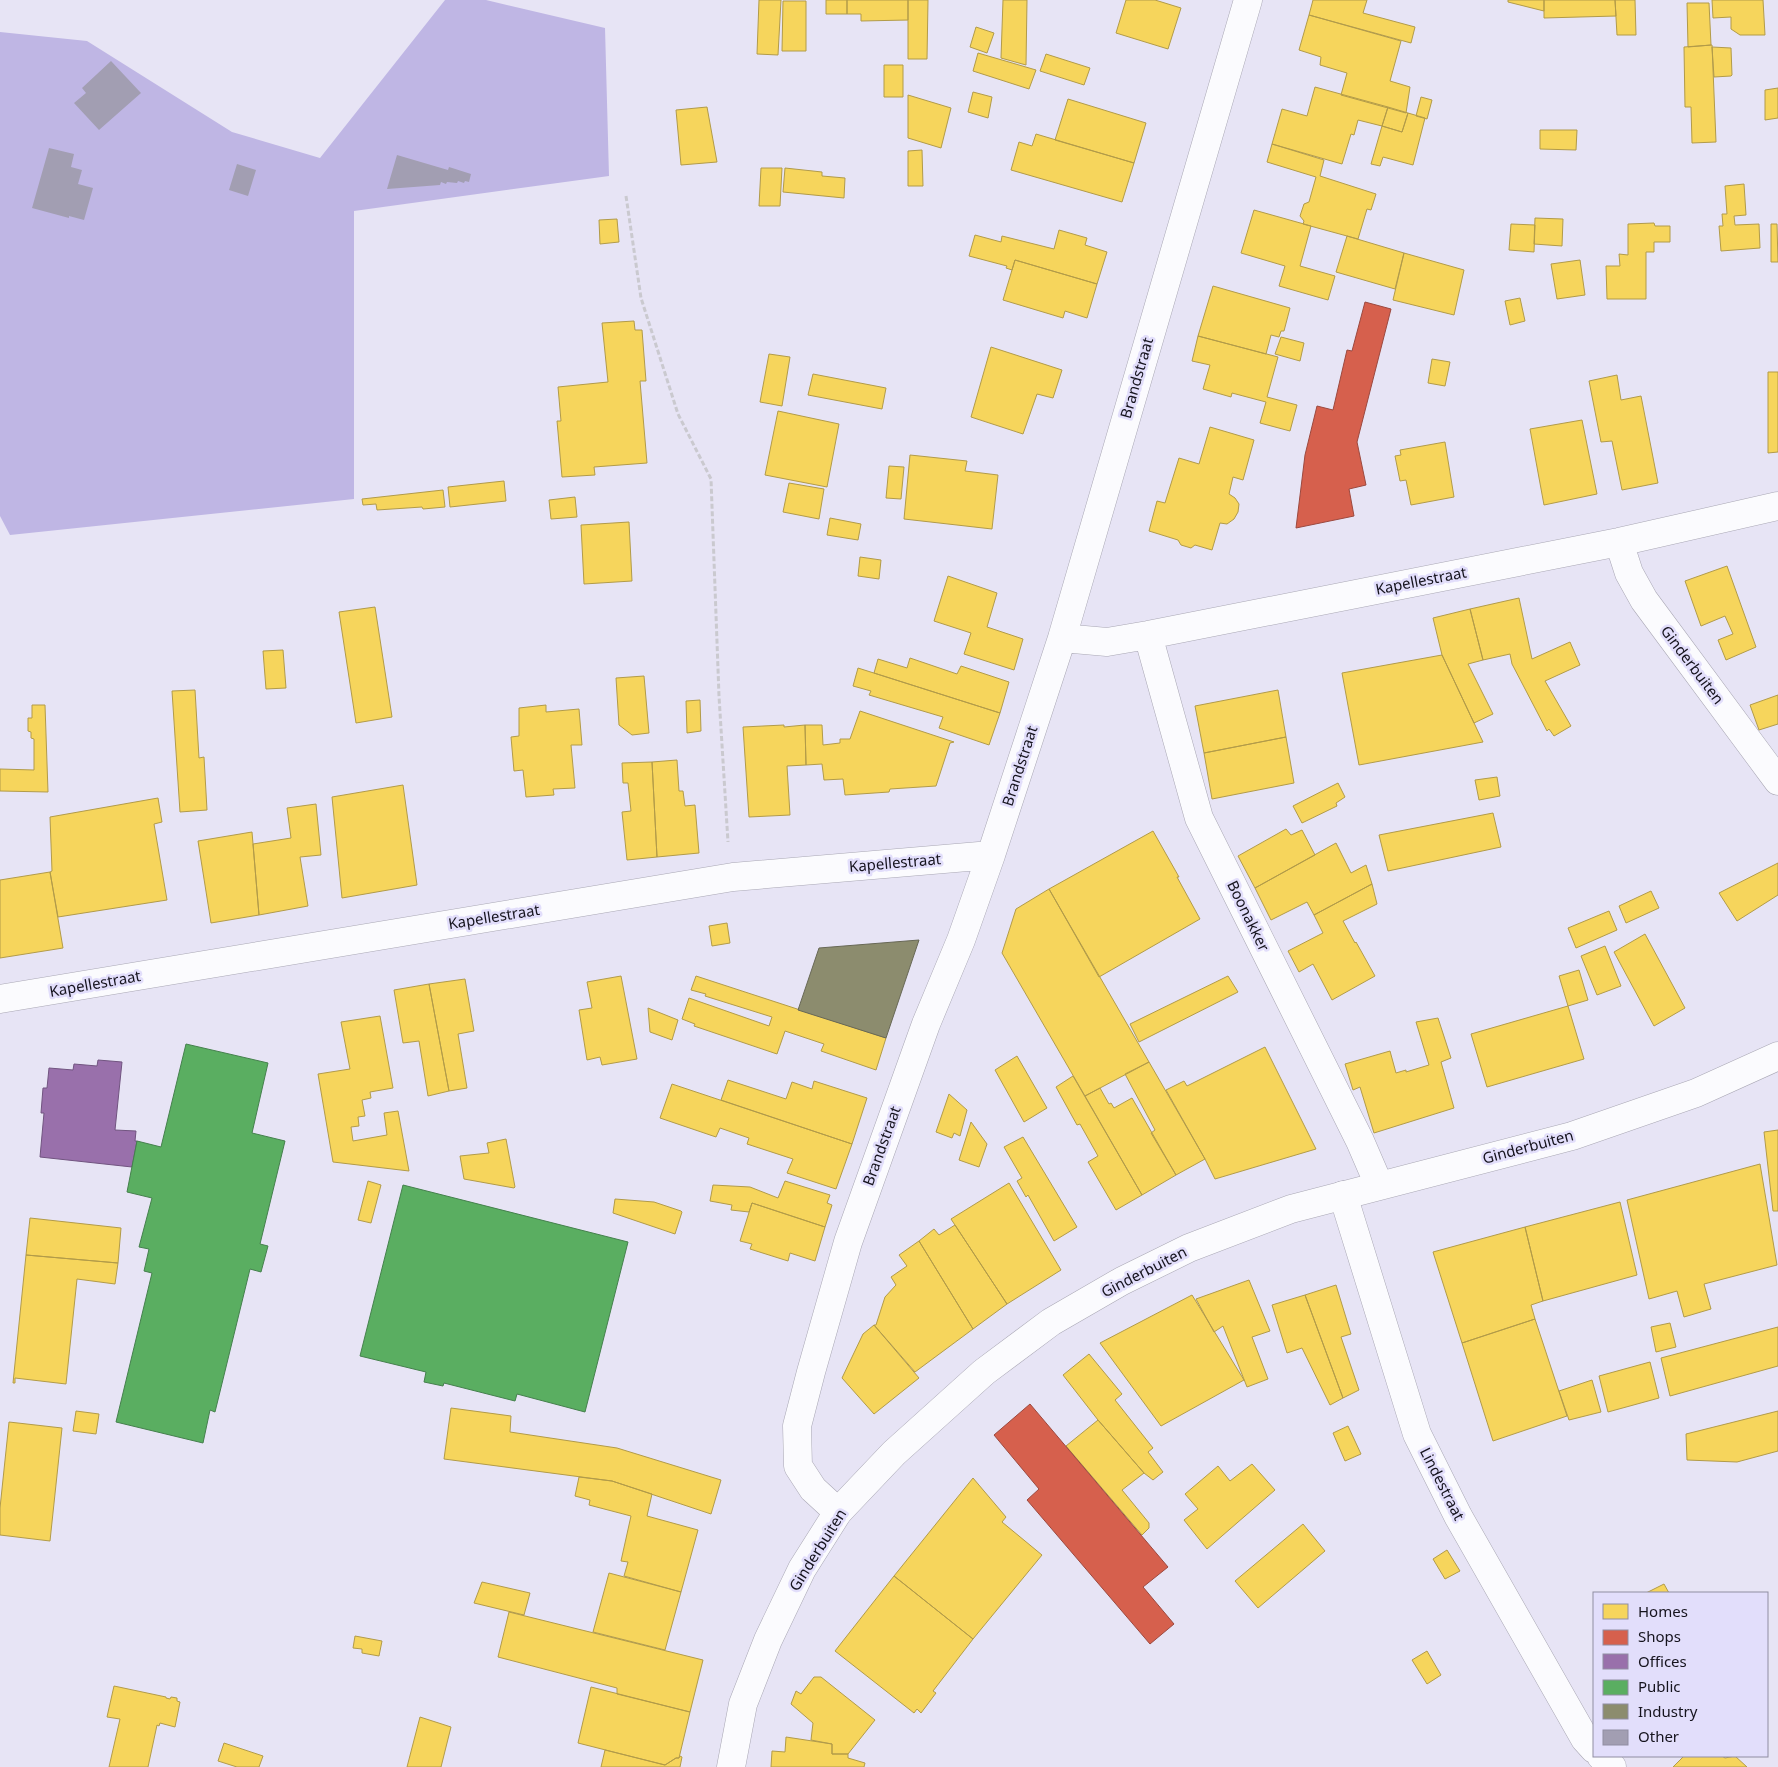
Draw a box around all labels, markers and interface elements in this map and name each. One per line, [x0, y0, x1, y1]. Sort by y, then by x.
street label: Brandstraat [1115, 334, 1157, 421]
street label: Kapellestraat [1374, 561, 1469, 599]
street label: Ginderbuiten [1657, 621, 1729, 708]
street label: Brandstraat [997, 722, 1042, 808]
street label: Kapellestraat [848, 848, 942, 876]
street label: Boonakker [1223, 877, 1275, 954]
street label: Kapellestraat [447, 899, 542, 933]
street label: Kapellestraat [48, 965, 143, 1001]
street label: Brandstraat [857, 1103, 905, 1188]
street label: Ginderbuiten [1480, 1124, 1575, 1168]
street label: Ginderbuiten [1097, 1241, 1190, 1301]
street label: Lindestraat [1416, 1444, 1470, 1524]
street label: Ginderbuiten [784, 1505, 850, 1594]
legend [1593, 1592, 1768, 1757]
text: Homes [1638, 1601, 1688, 1621]
text: Shops [1638, 1626, 1681, 1646]
text: Offices [1638, 1651, 1687, 1671]
text: Public [1638, 1676, 1681, 1696]
text: Industry [1638, 1701, 1698, 1721]
text: Other [1638, 1726, 1679, 1746]

